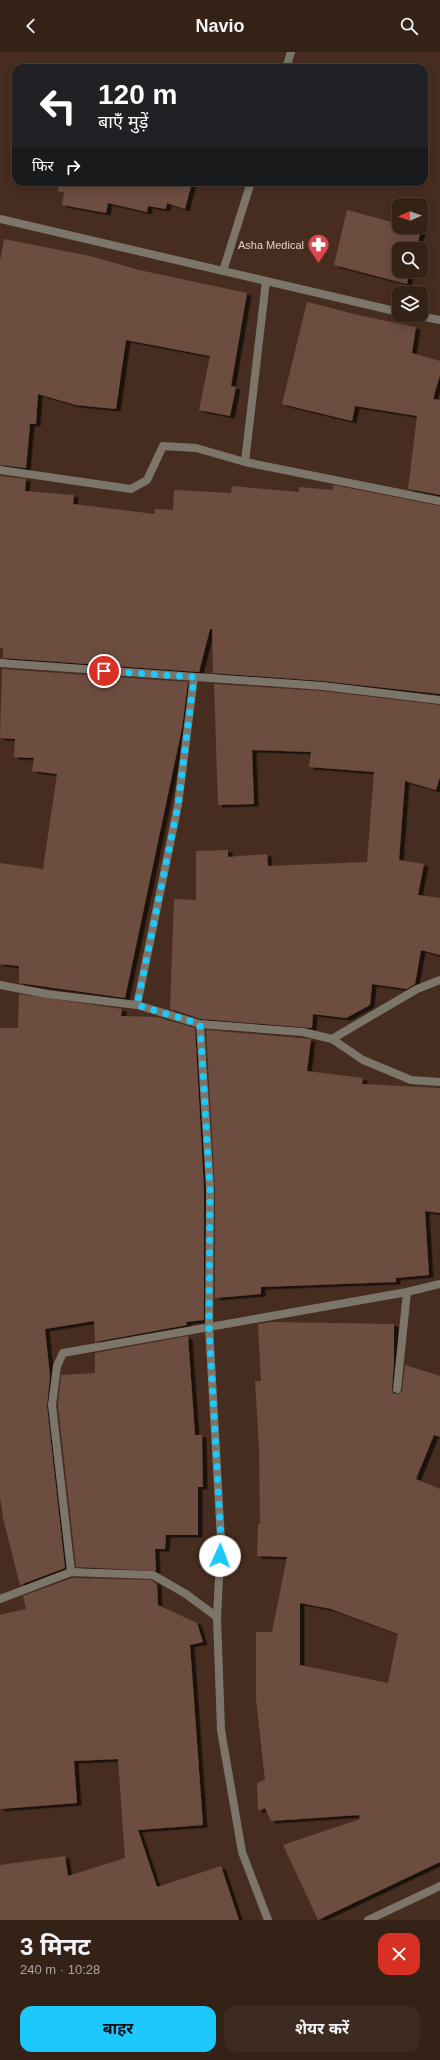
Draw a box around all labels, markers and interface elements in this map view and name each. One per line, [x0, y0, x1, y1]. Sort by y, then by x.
icon: back [20, 15, 42, 37]
icon: search [398, 15, 420, 37]
text: Navio [195, 16, 245, 36]
text: 120 m [98, 79, 177, 110]
icon: left [32, 80, 84, 132]
text: बाएँ मुड़ें [98, 112, 148, 132]
icon: right [62, 156, 84, 178]
text: फिर [32, 157, 54, 174]
north arrow [392, 198, 428, 234]
map controls [392, 198, 428, 322]
pharmacy icon: Asha Medical [306, 232, 332, 265]
place label: Asha Medical [238, 239, 304, 251]
button: search [392, 242, 428, 278]
button: layers [392, 286, 428, 322]
pin [87, 654, 121, 688]
icon: arrive [93, 660, 115, 682]
position arrow [199, 1535, 241, 1577]
text: 3 मिनट [20, 1933, 90, 1960]
button: close [378, 1933, 420, 1975]
text: 240 m · 10:28 [20, 1962, 100, 1977]
button: बाहर [20, 2006, 216, 2052]
button: शेयर करें [224, 2006, 420, 2052]

